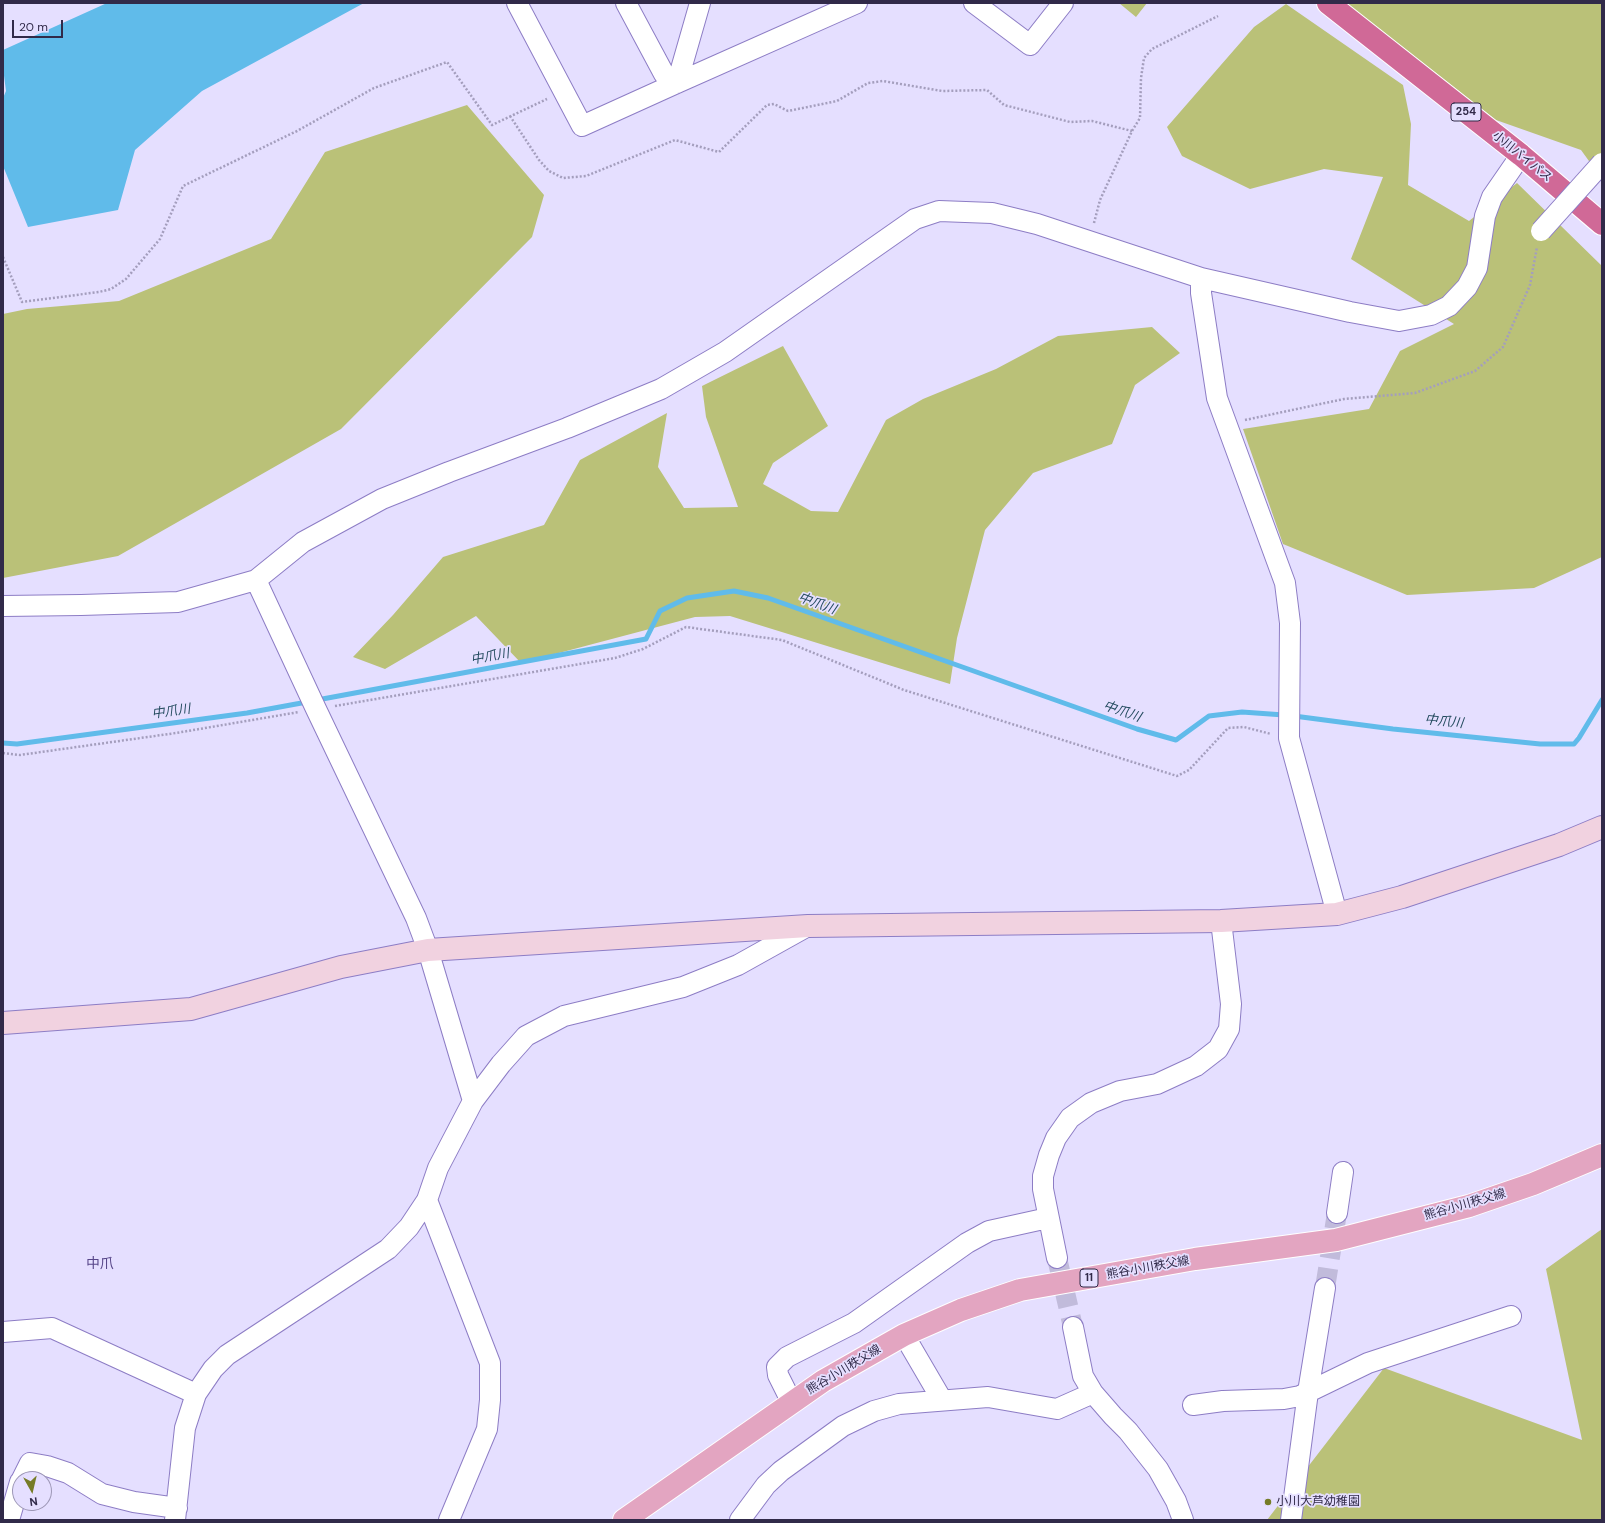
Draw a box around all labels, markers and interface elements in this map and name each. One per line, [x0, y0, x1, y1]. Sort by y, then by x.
scale bar [14, 12, 65, 38]
text: 20 m [19, 19, 48, 35]
road number: 254 [1451, 103, 1481, 121]
street label: 小川バイパス [1489, 129, 1555, 185]
water label: 中爪川 [796, 590, 838, 618]
water label: 中爪川 [469, 646, 511, 668]
water label: 中爪川 [1101, 698, 1143, 726]
water label: 中爪川 [151, 702, 191, 722]
water label: 中爪川 [1424, 712, 1464, 732]
street label: 熊谷小川秩父線 [1423, 1187, 1507, 1223]
street label: 熊谷小川秩父線 [1105, 1254, 1191, 1282]
district label: 中爪 [86, 1256, 114, 1272]
road number: 11 [1080, 1269, 1098, 1287]
street label: 熊谷小川秩父線 [804, 1342, 884, 1398]
north arrow [12, 1471, 52, 1511]
text: N [29, 1494, 38, 1509]
place label: 小川大芦幼稚園 [1276, 1495, 1360, 1509]
marker: 小川大芦幼稚園 [1263, 1497, 1273, 1507]

